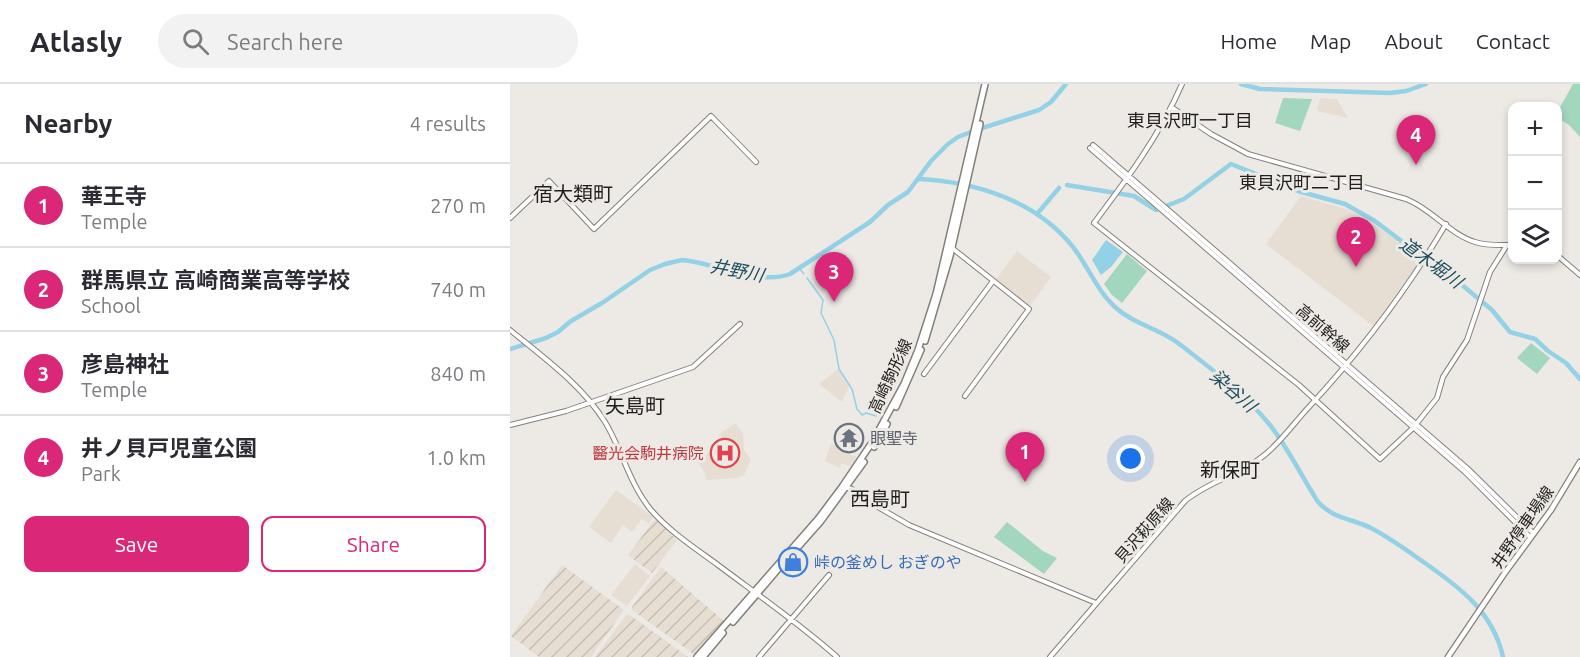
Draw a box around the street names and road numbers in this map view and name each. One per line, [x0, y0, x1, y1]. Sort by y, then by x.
street label: 高前幹線 [1293, 300, 1353, 356]
street label: 高崎駒形線 [865, 336, 915, 416]
street label: 井野停車場線 [1487, 483, 1557, 571]
street label: 貝沢萩原線 [1111, 494, 1177, 566]

